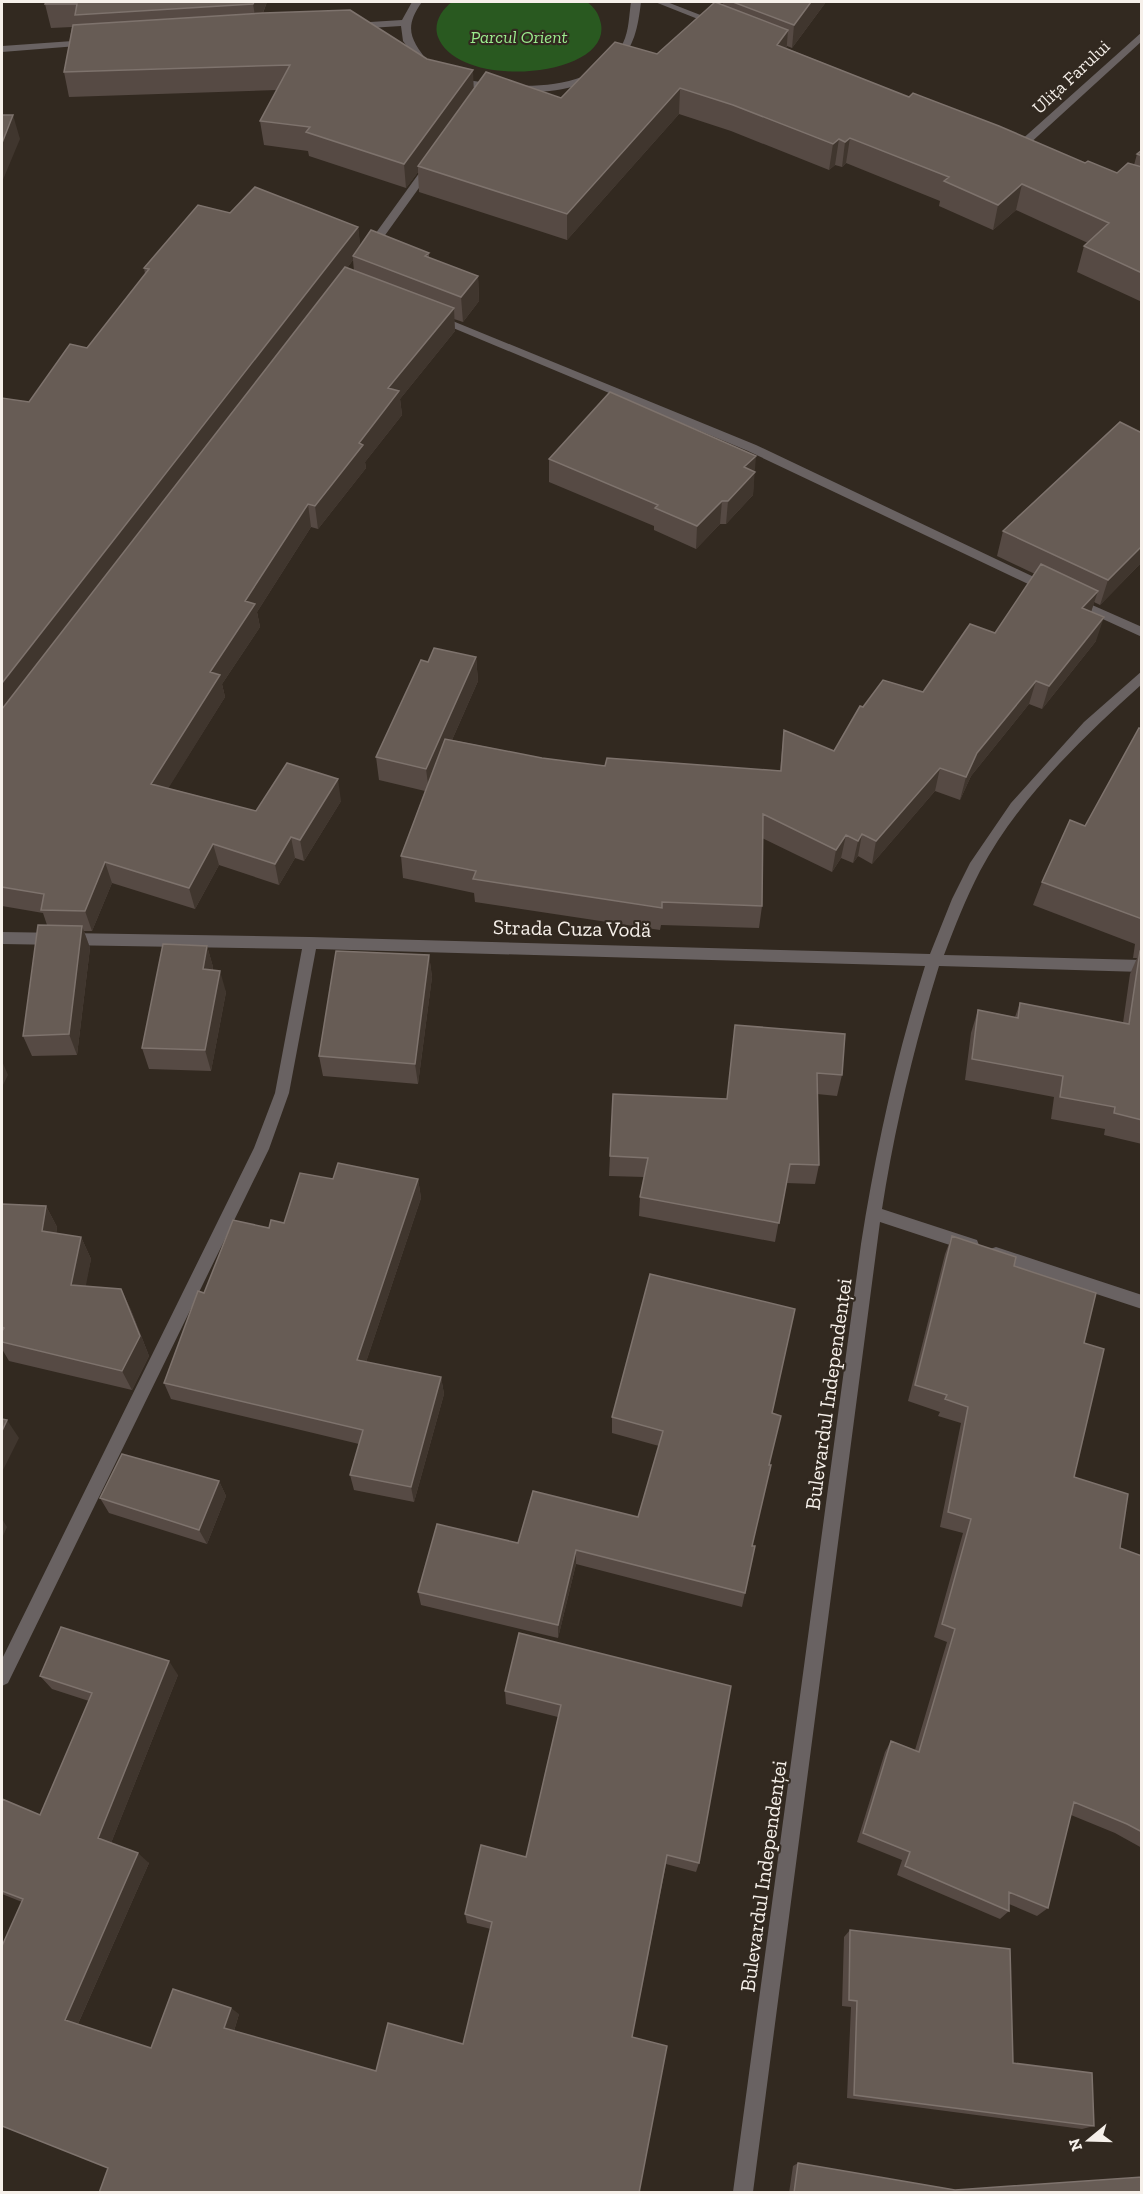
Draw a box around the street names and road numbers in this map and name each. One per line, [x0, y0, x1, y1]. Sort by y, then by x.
street label: Ulița Farului [1028, 35, 1114, 119]
street label: Strada Cuza Vodă [493, 914, 651, 942]
street label: Bulevardul Independenței [799, 1277, 857, 1511]
street label: Bulevardul Independenței [734, 1759, 792, 1993]

